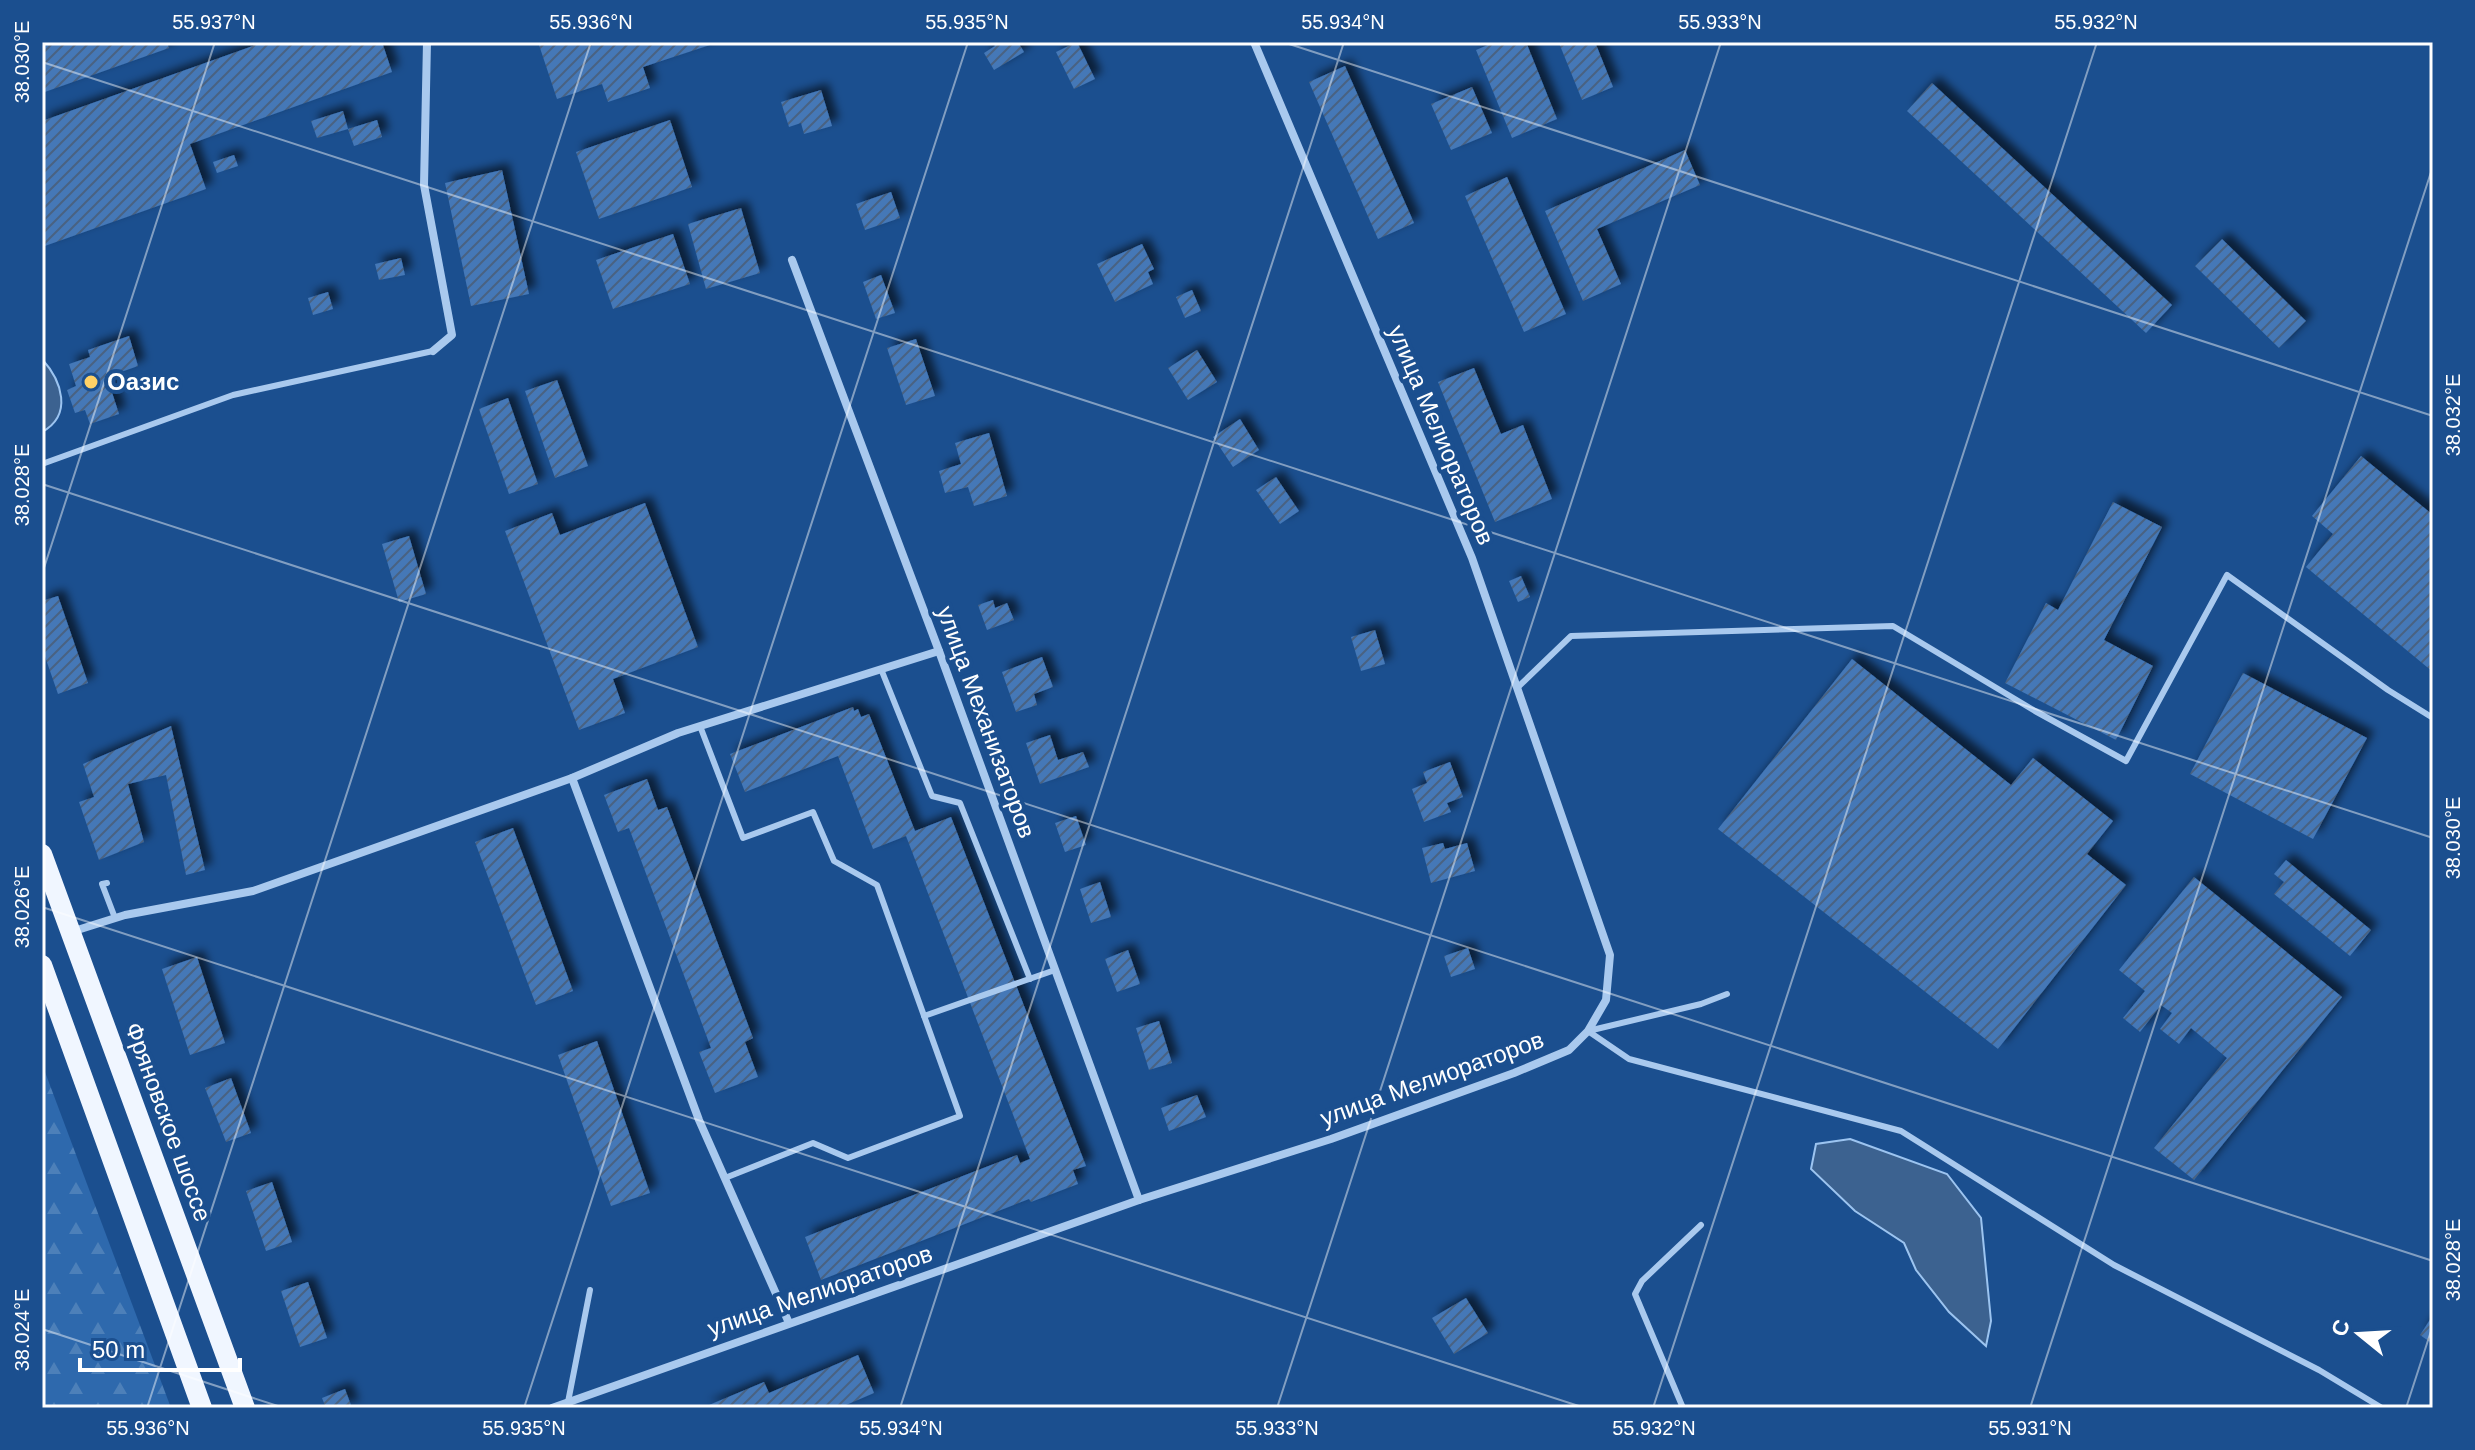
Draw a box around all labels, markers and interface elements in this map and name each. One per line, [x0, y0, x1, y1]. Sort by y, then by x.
text: 55.937°N [172, 11, 256, 33]
text: 55.936°N [549, 11, 633, 33]
text: 55.935°N [925, 11, 1009, 33]
text: 55.934°N [1301, 11, 1385, 33]
text: 55.933°N [1678, 11, 1762, 33]
text: 55.932°N [2054, 11, 2138, 33]
text: 38.030°E [11, 21, 33, 103]
street label: улица Мелиораторов [1383, 321, 1500, 549]
place label: Оазис [107, 368, 179, 395]
marker: Оазис [82, 373, 100, 391]
text: 38.032°E [2442, 374, 2464, 456]
text: 38.028°E [11, 444, 33, 526]
street label: улица Механизаторов [932, 602, 1041, 841]
text: 38.030°E [2442, 797, 2464, 879]
text: 38.026°E [11, 866, 33, 948]
street label: Фряновское шоссе [120, 1019, 217, 1225]
street label: улица Мелиораторов [1316, 1026, 1547, 1132]
text: 38.028°E [2442, 1219, 2464, 1301]
street label: улица Мелиораторов [704, 1239, 936, 1342]
text: 38.024°E [11, 1289, 33, 1371]
north arrow [2319, 1294, 2399, 1374]
text: С [2326, 1316, 2355, 1339]
scale bar [80, 1322, 240, 1372]
text: 50 m [92, 1336, 145, 1363]
text: 55.936°N [106, 1417, 190, 1439]
text: 55.935°N [482, 1417, 566, 1439]
text: 55.934°N [859, 1417, 943, 1439]
text: 55.933°N [1235, 1417, 1319, 1439]
text: 55.932°N [1612, 1417, 1696, 1439]
text: 55.931°N [1988, 1417, 2072, 1439]

